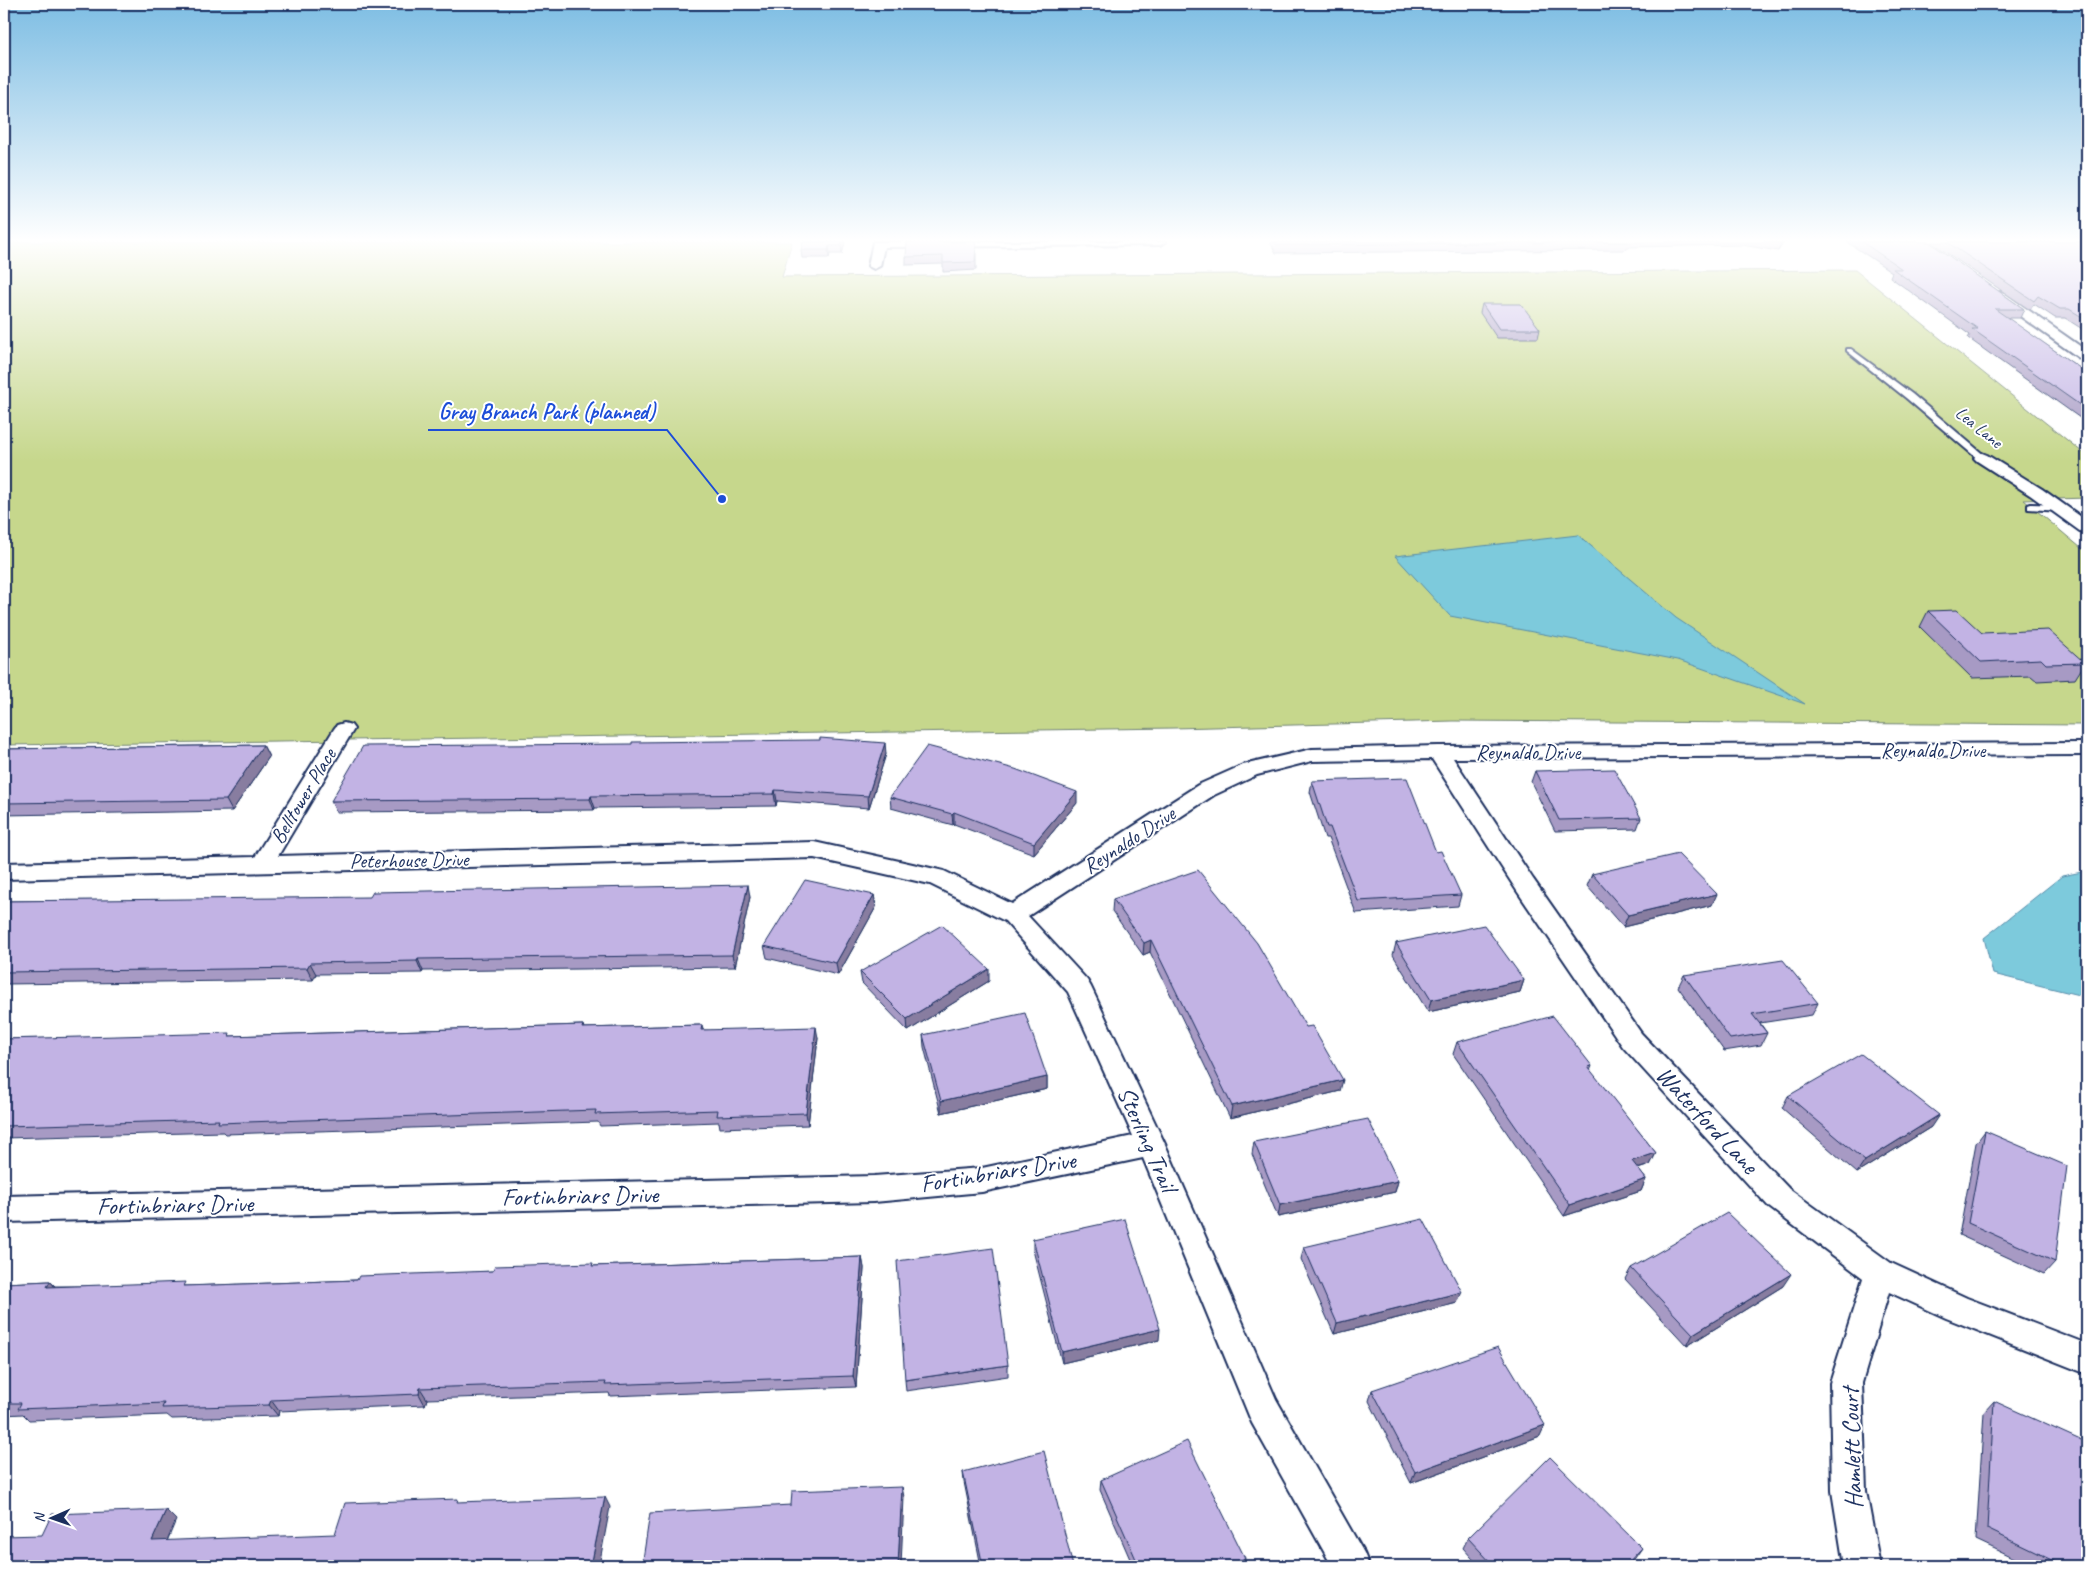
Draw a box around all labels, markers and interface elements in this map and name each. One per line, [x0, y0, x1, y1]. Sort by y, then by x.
callout: Gray Branch Park (planned) [428, 393, 667, 430]
text: Gray Branch Park (planned) [439, 398, 657, 426]
street label: Lea Lane [1951, 401, 2008, 453]
street label: Reynaldo Drive [1881, 737, 1986, 763]
street label: Reynaldo Drive [1476, 739, 1581, 765]
street label: Belltower Place [264, 743, 342, 848]
street label: Reynaldo Drive [1078, 800, 1181, 879]
street label: Peterhouse Drive [349, 846, 471, 874]
street label: Waterford Lane [1649, 1059, 1766, 1182]
street label: Sterling Trail [1110, 1082, 1186, 1201]
street label: Fortinbriars Drive [918, 1144, 1080, 1200]
street label: Fortinbriars Drive [502, 1179, 660, 1213]
street label: Fortinbriars Drive [97, 1188, 255, 1222]
street label: Hamlett Court [1834, 1383, 1870, 1509]
north arrow [28, 1492, 78, 1542]
text: N [31, 1511, 48, 1523]

